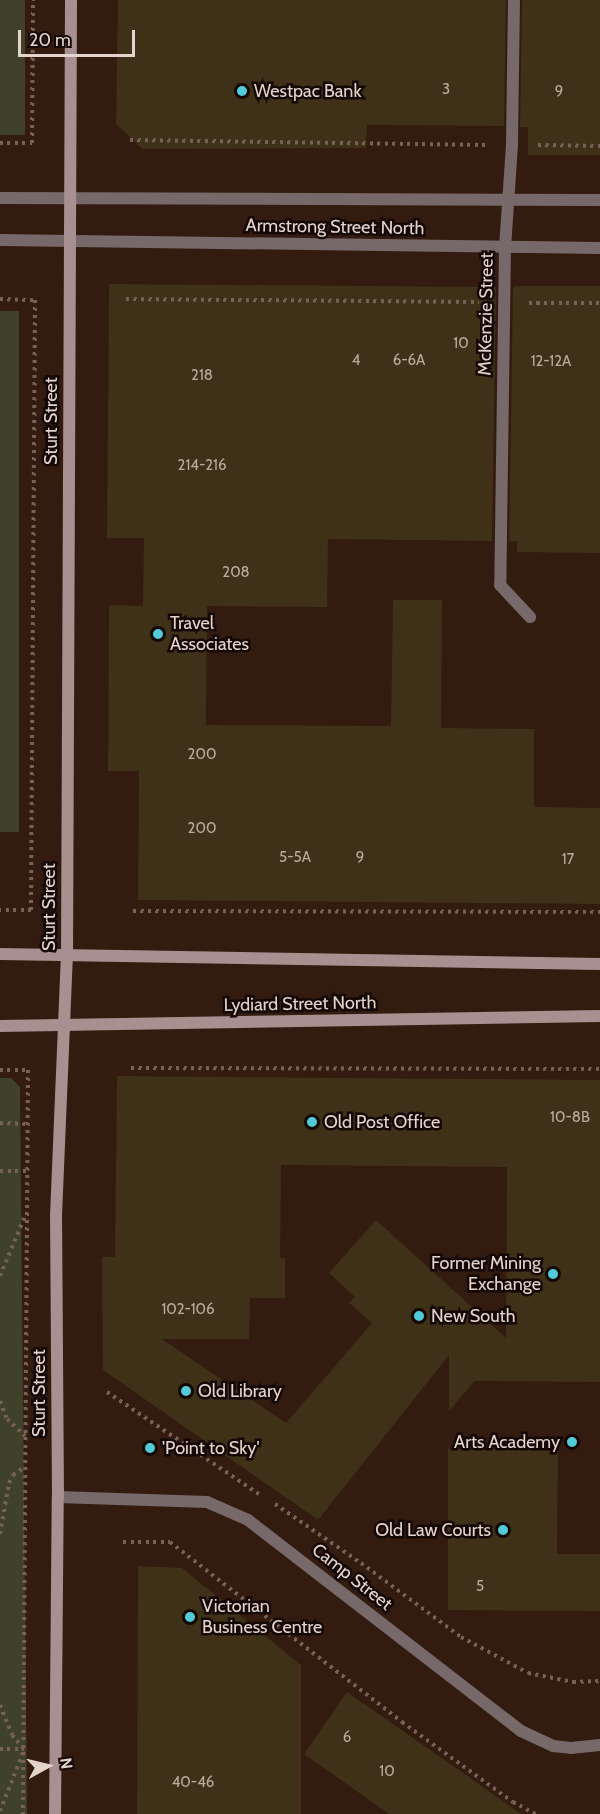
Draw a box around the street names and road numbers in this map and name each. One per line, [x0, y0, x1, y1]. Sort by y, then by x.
street label: Armstrong Street North [246, 215, 424, 239]
street label: McKenzie Street [474, 252, 498, 376]
street label: Sturt Street [40, 377, 62, 465]
street label: Sturt Street [38, 863, 60, 951]
street label: Lydiard Street North [223, 992, 377, 1016]
street label: Sturt Street [28, 1349, 50, 1437]
street label: Camp Street [308, 1539, 396, 1615]

